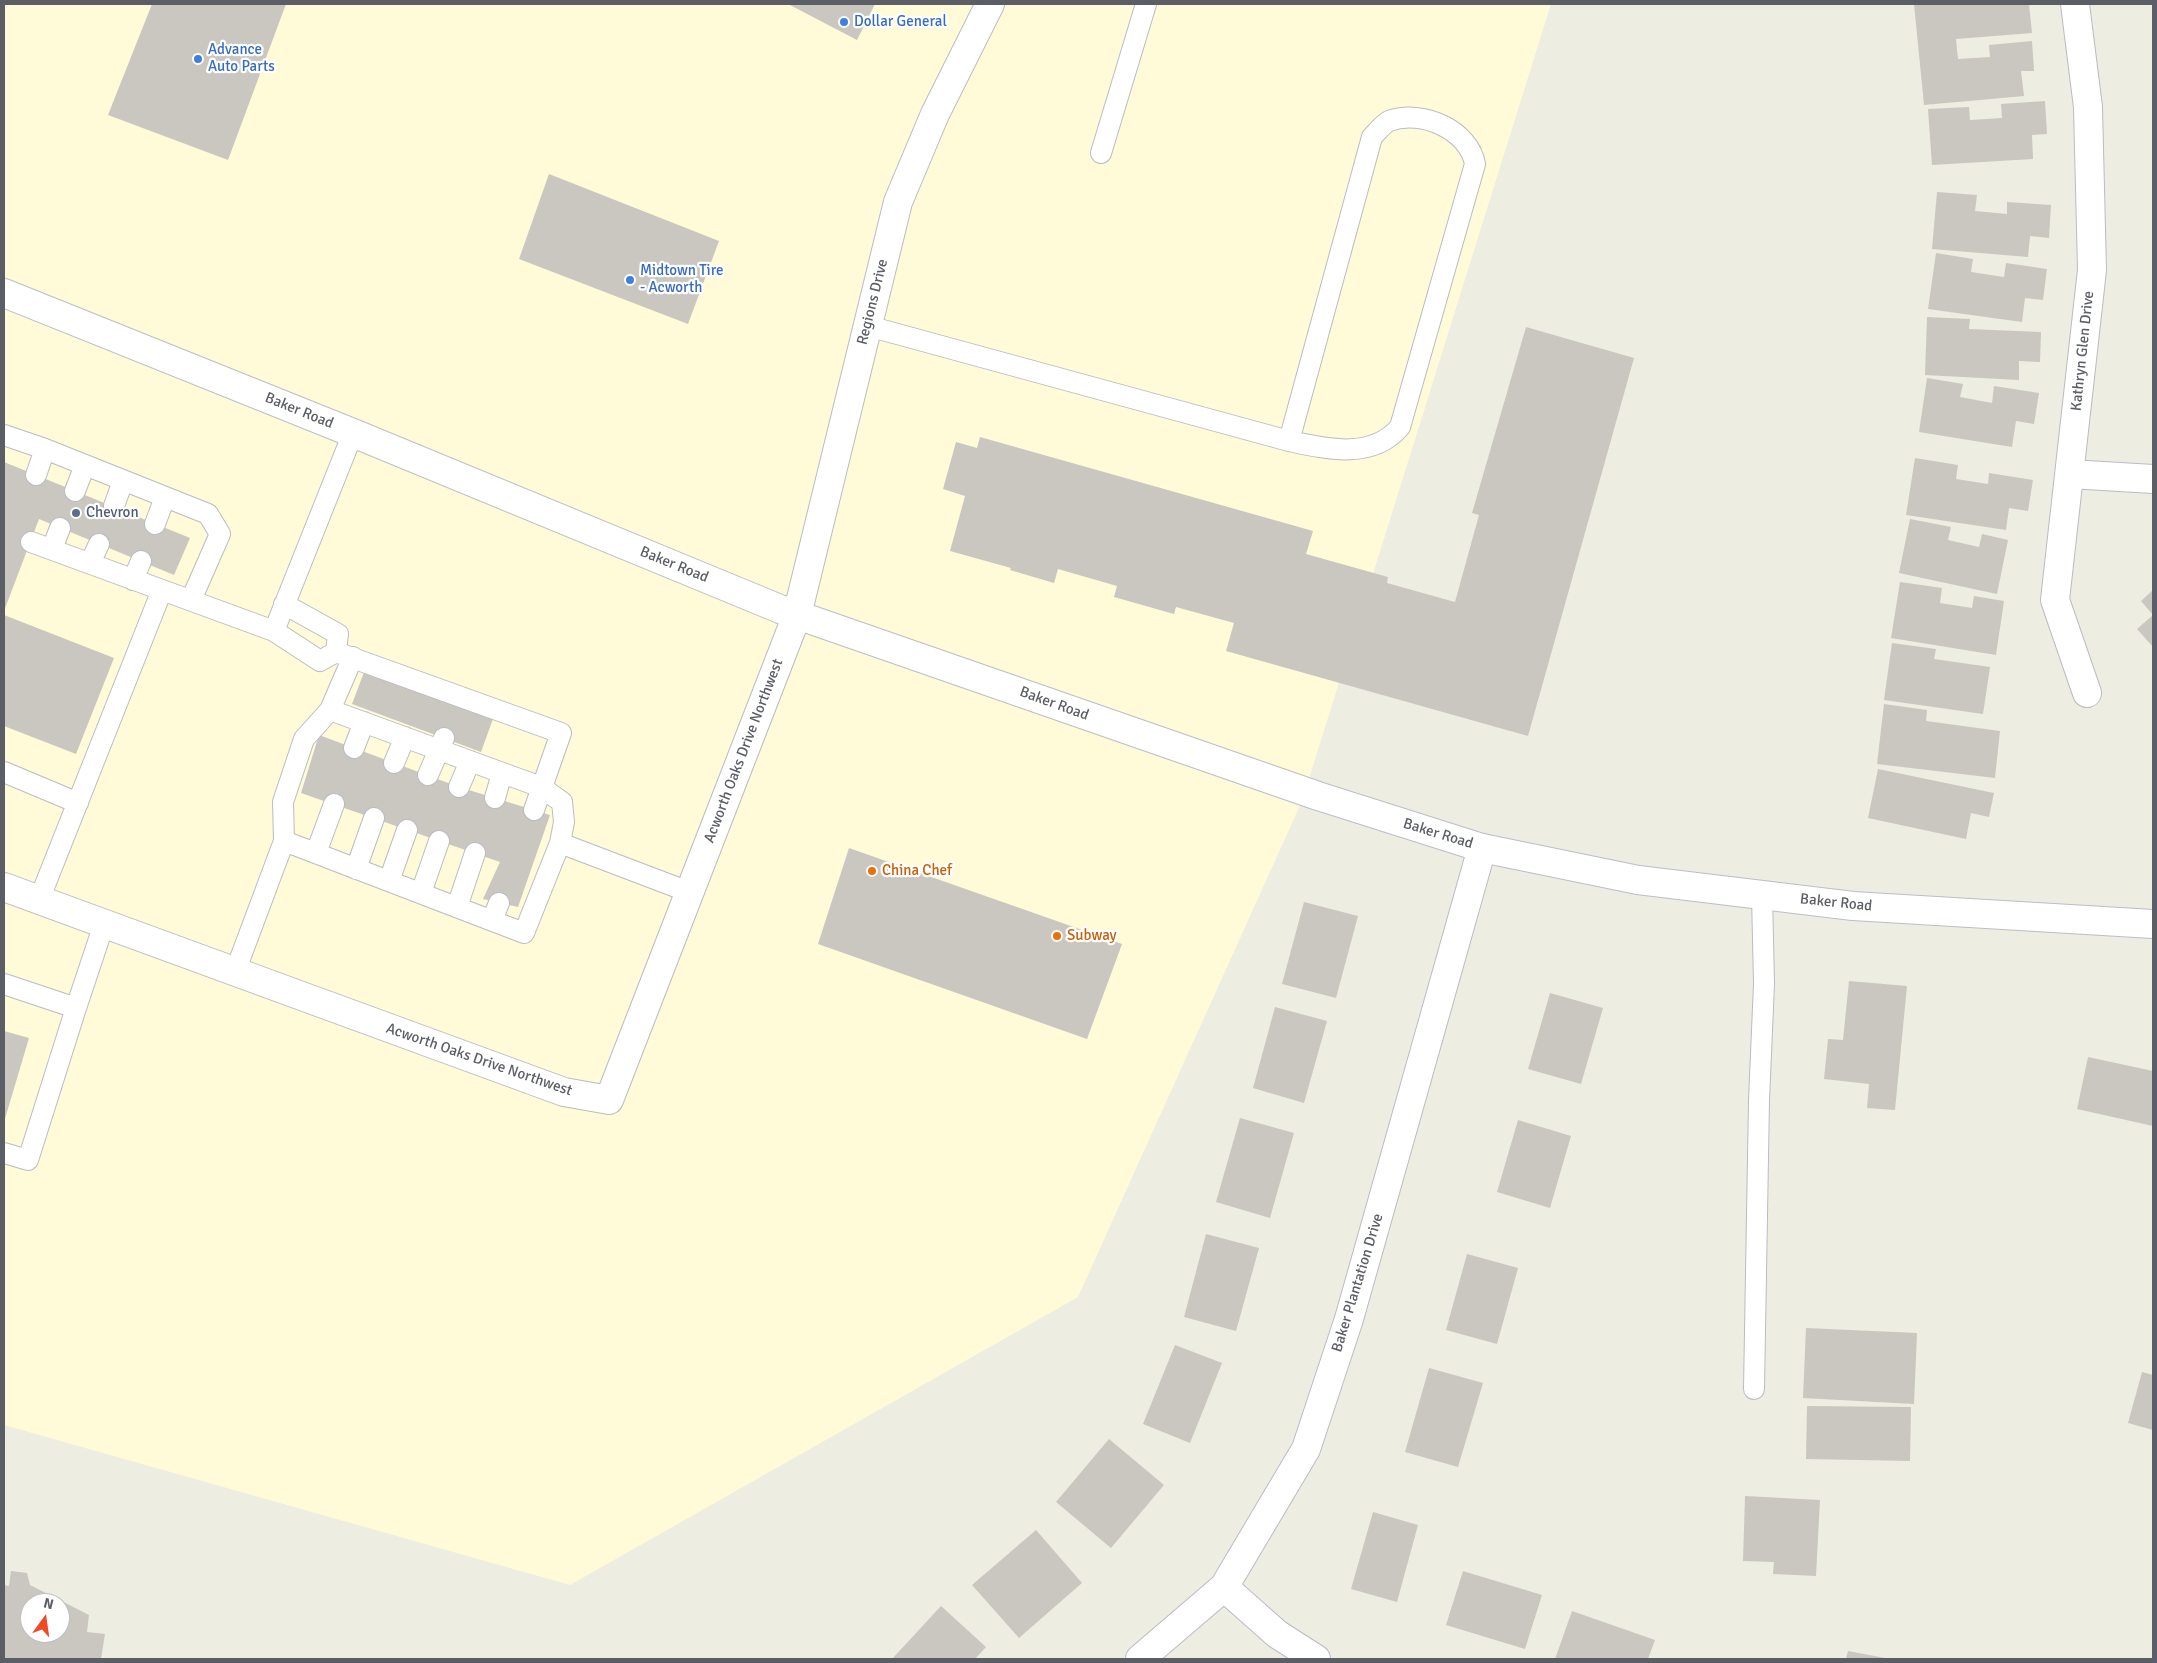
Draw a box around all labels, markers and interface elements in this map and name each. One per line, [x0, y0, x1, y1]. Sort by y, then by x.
place label: Dollar General [854, 13, 947, 31]
marker: Dollar General [838, 16, 850, 28]
place label: Advance Auto Parts [208, 41, 275, 76]
marker: Advance Auto Parts [192, 53, 204, 65]
street label: Regions Drive [854, 257, 892, 347]
place label: Midtown Tire - Acworth [640, 262, 723, 297]
marker: Midtown Tire - Acworth [624, 274, 636, 286]
street label: Kathryn Glen Drive [2068, 290, 2098, 412]
street label: Baker Road [262, 389, 336, 433]
place label: Chevron [86, 504, 139, 522]
marker: Chevron [70, 507, 82, 519]
street label: Baker Road [637, 543, 711, 587]
street label: Acworth Oaks Drive Northwest [701, 656, 787, 846]
street label: Baker Road [1017, 683, 1091, 725]
street label: Baker Road [1401, 815, 1475, 853]
place label: China Chef [882, 862, 952, 880]
marker: China Chef [866, 865, 878, 877]
street label: Baker Road [1799, 890, 1873, 916]
place label: Subway [1067, 927, 1117, 945]
marker: Subway [1051, 930, 1063, 942]
street label: Acworth Oaks Drive Northwest [384, 1020, 574, 1100]
street label: Baker Plantation Drive [1328, 1212, 1388, 1354]
north arrow [20, 1593, 70, 1643]
text: N [42, 1595, 55, 1613]

